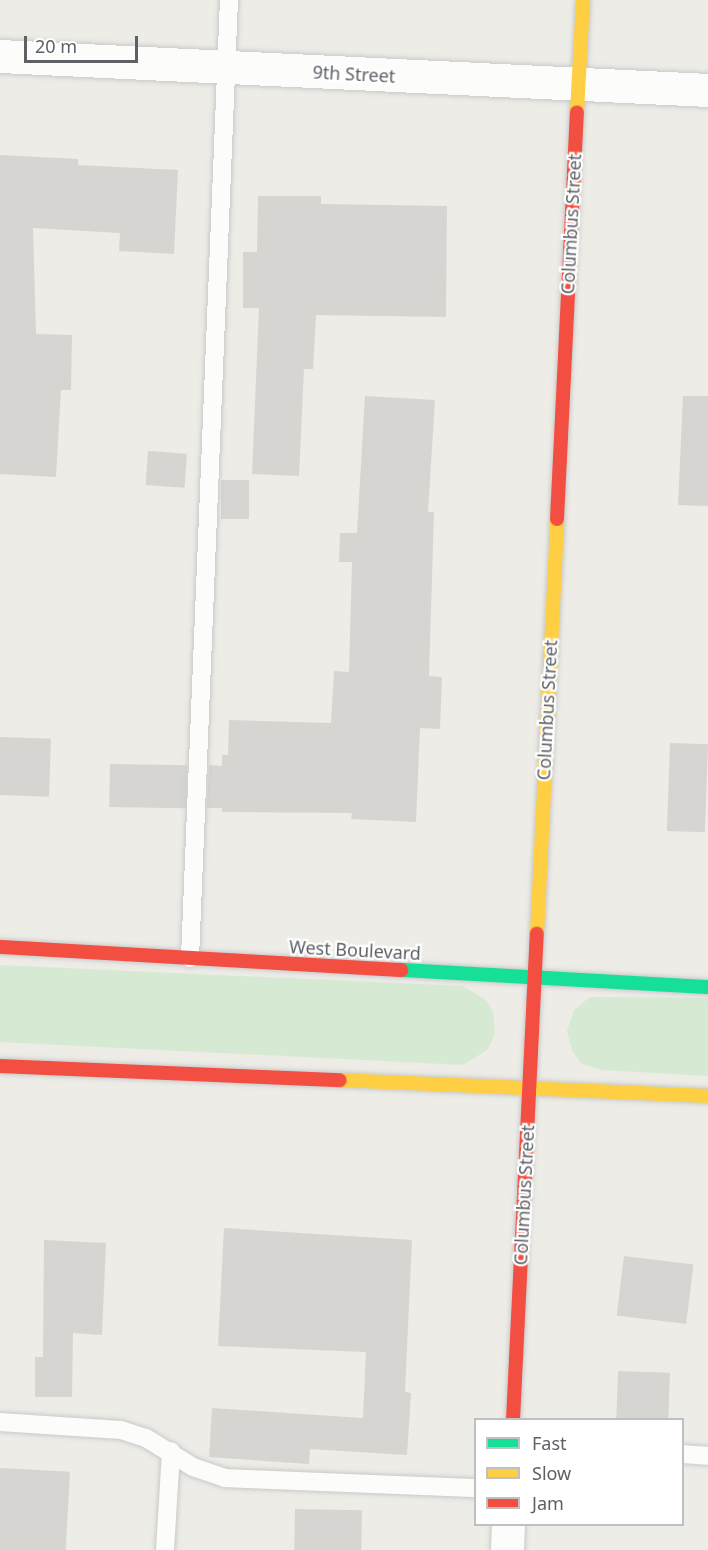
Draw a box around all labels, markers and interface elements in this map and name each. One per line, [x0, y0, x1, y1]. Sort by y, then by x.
scale bar [27, 24, 141, 62]
text: 20 m [35, 34, 77, 58]
street label: 9th Street [312, 61, 396, 87]
street label: Columbus Street [557, 153, 585, 295]
street label: Columbus Street [533, 639, 561, 781]
street label: West Boulevard [289, 936, 421, 964]
street label: Columbus Street [510, 1124, 538, 1266]
legend [474, 1418, 684, 1526]
text: Fast [532, 1431, 567, 1455]
text: Slow [532, 1461, 571, 1485]
text: Jam [532, 1491, 564, 1515]

